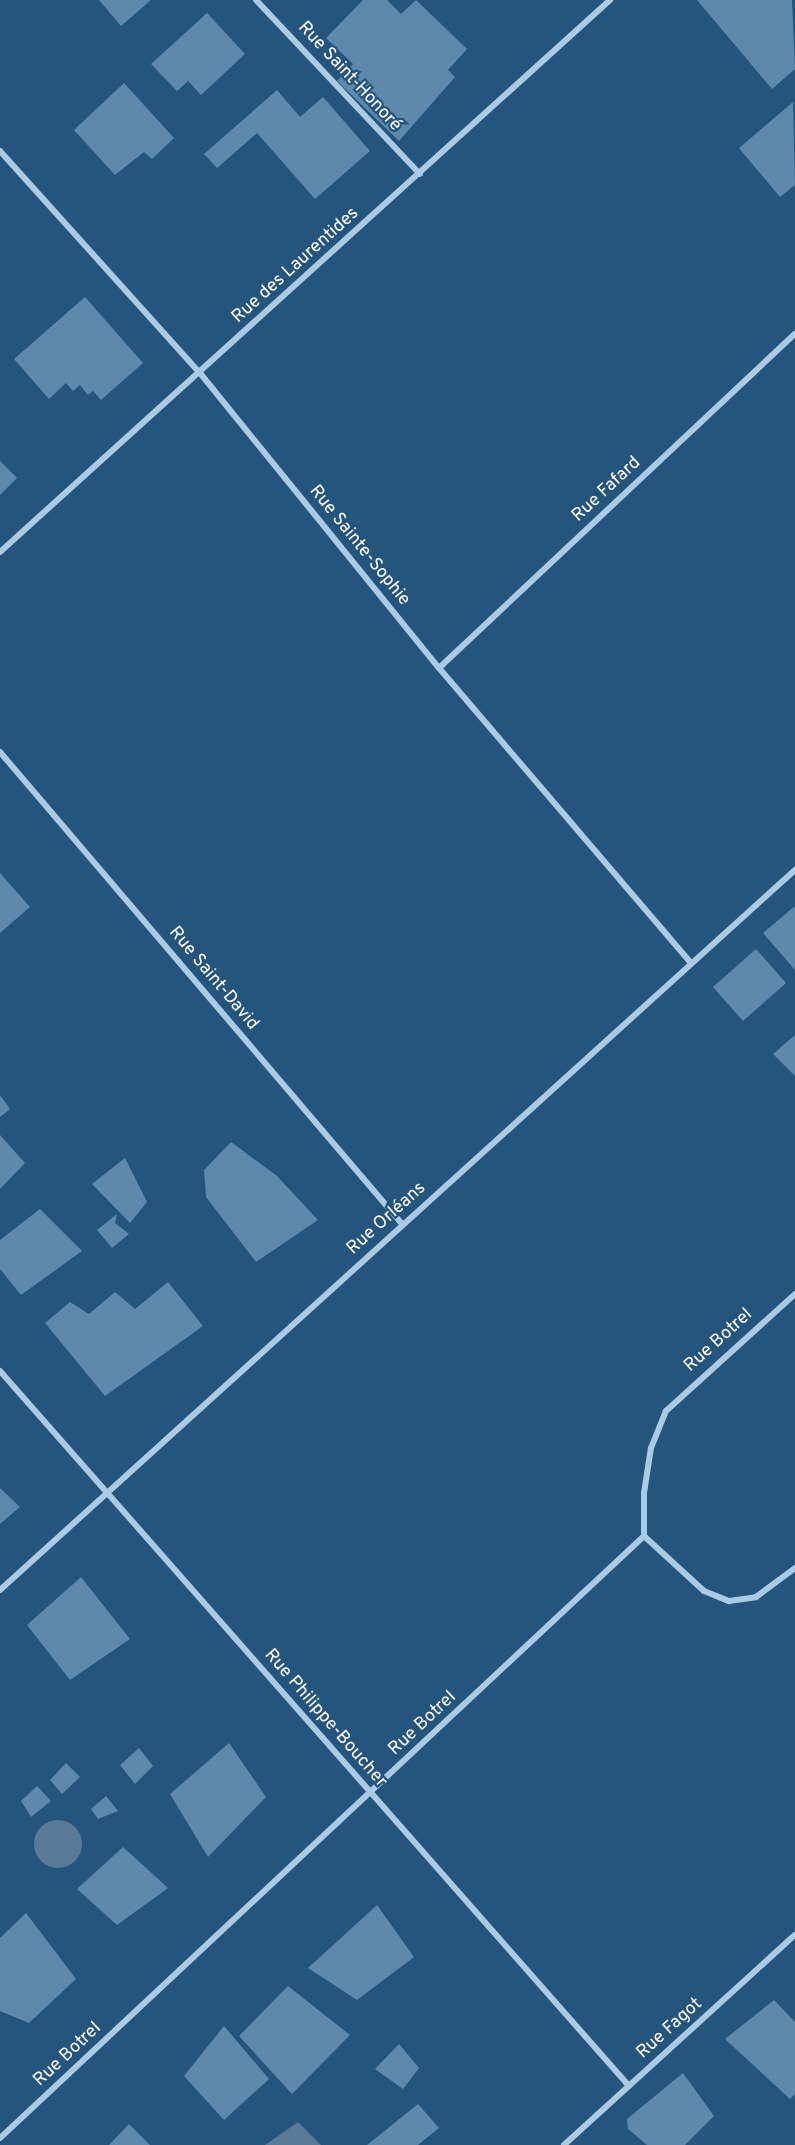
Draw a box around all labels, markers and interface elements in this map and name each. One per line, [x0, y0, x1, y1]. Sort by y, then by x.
street label: Rue Saint-Honoré [293, 18, 405, 136]
street label: Rue des Laurentides [228, 203, 364, 329]
street label: Rue Fafard [568, 453, 646, 527]
street label: Rue Sainte-Sophie [304, 481, 414, 611]
street label: Rue Saint-David [163, 923, 263, 1035]
street label: Rue Orléans [343, 1178, 431, 1260]
street label: Rue Botrel [680, 1305, 758, 1377]
street label: Rue Philippe-Boucher [259, 1645, 391, 1793]
street label: Rue Botrel [385, 1687, 461, 1761]
street label: Rue Fagot [633, 1994, 707, 2064]
street label: Rue Botrel [30, 2018, 106, 2092]

